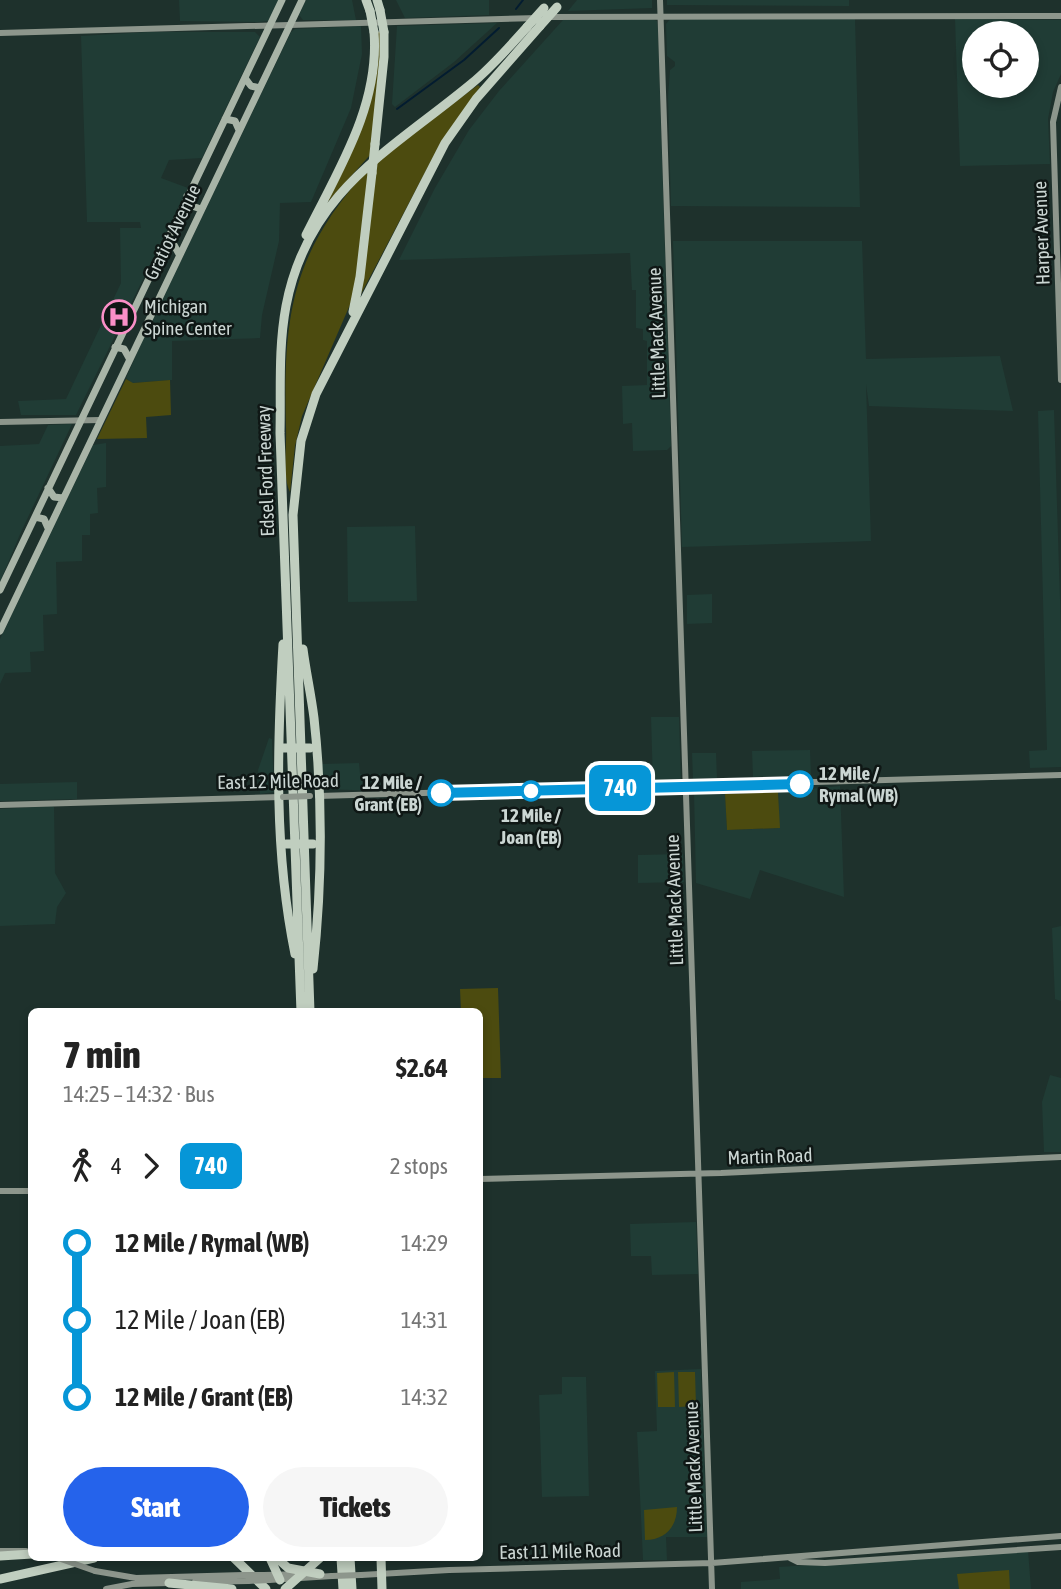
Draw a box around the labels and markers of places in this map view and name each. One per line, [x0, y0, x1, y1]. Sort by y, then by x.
place label: Michigan Spine Center [144, 295, 232, 339]
hospital icon: Michigan Spine Center [100, 298, 138, 336]
place label: 12 Mile / Rymal (WB) [819, 762, 898, 806]
place label: 12 Mile / Grant (EB) [354, 771, 423, 815]
marker: 12 Mile / Rymal (WB) [787, 771, 813, 797]
marker: 12 Mile / Grant (EB) [428, 780, 454, 806]
marker: 12 Mile / Joan (EB) [521, 781, 541, 801]
place label: 12 Mile / Joan (EB) [499, 804, 562, 848]

